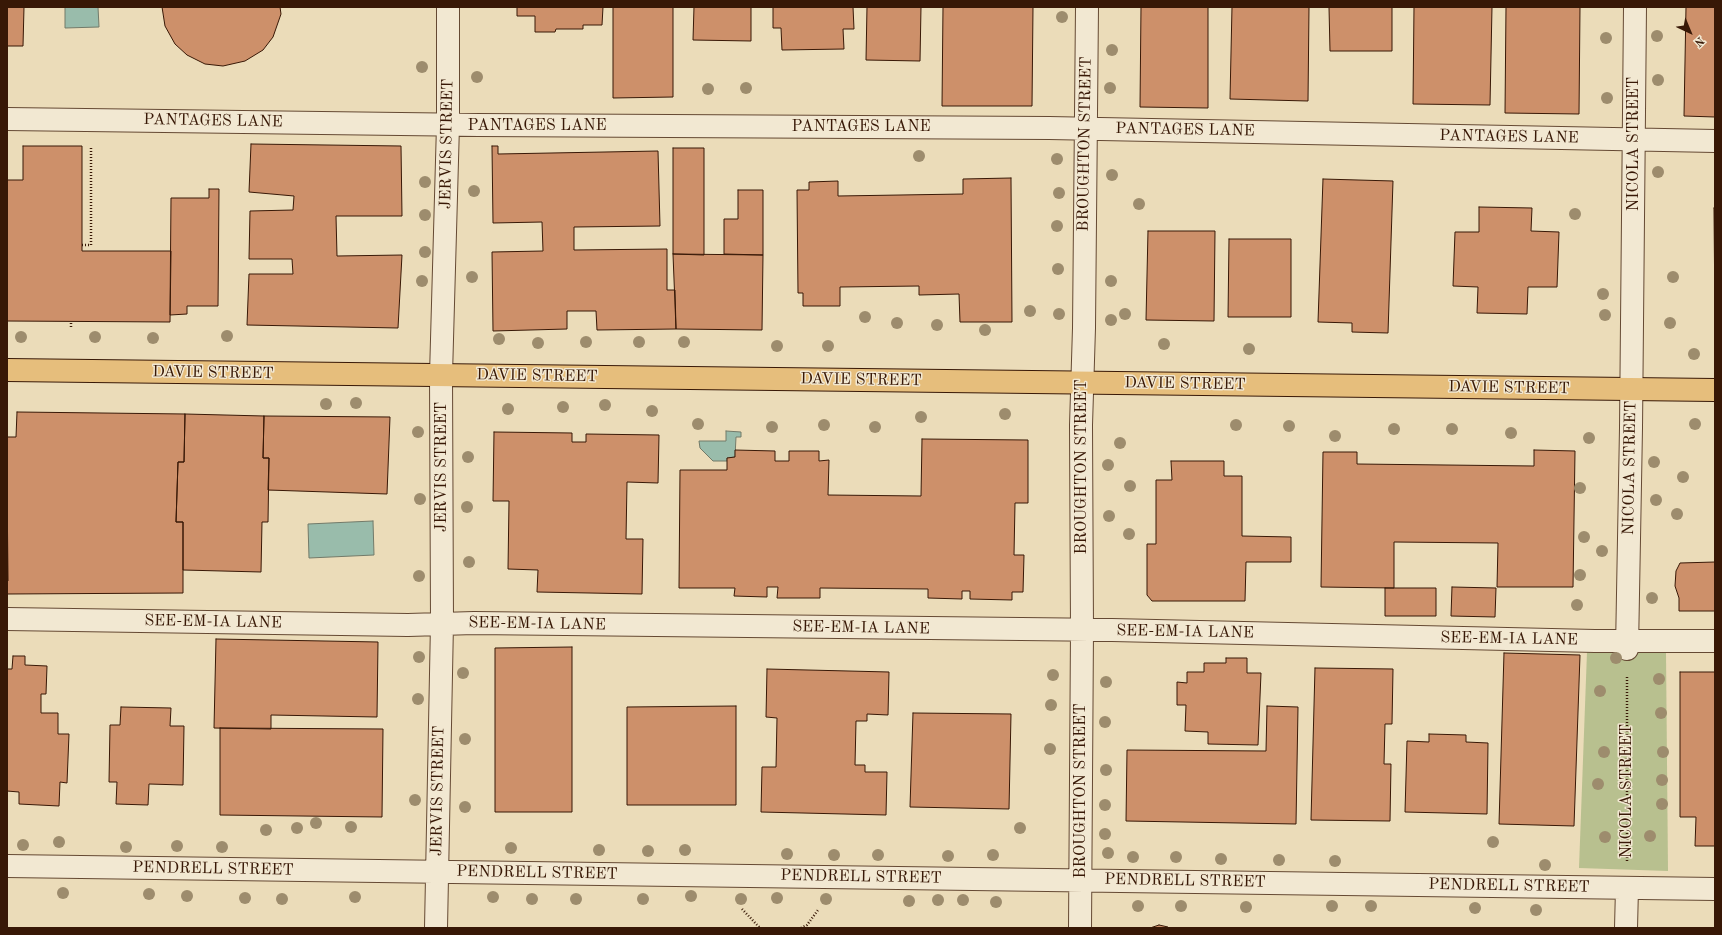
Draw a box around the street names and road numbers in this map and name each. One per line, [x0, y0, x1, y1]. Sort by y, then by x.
street label: BROUGHTON STREET [1074, 56, 1096, 232]
street label: NICOLA STREET [1624, 77, 1644, 211]
street label: JERVIS STREET [436, 79, 458, 209]
street label: PANTAGES LANE [143, 110, 283, 132]
street label: PANTAGES LANE [467, 116, 607, 136]
street label: PANTAGES LANE [791, 117, 931, 137]
street label: PANTAGES LANE [1115, 119, 1255, 141]
street label: PANTAGES LANE [1439, 126, 1579, 148]
street label: DAVIE STREET [152, 362, 274, 384]
street label: DAVIE STREET [476, 365, 598, 387]
street label: DAVIE STREET [800, 369, 922, 391]
street label: DAVIE STREET [1124, 373, 1246, 395]
street label: DAVIE STREET [1448, 377, 1570, 399]
street label: BROUGHTON STREET [1072, 379, 1092, 555]
street label: NICOLA STREET [1619, 401, 1641, 535]
street label: JERVIS STREET [432, 402, 452, 532]
street label: SEE-EM-IA LANE [144, 611, 282, 633]
street label: SEE-EM-IA LANE [468, 613, 606, 635]
street label: SEE-EM-IA LANE [792, 617, 930, 639]
street label: SEE-EM-IA LANE [1116, 621, 1254, 643]
street label: SEE-EM-IA LANE [1440, 628, 1578, 650]
street label: BROUGHTON STREET [1071, 703, 1091, 879]
street label: NICOLA STREET [1617, 724, 1637, 858]
street label: JERVIS STREET [427, 726, 449, 856]
street label: PENDRELL STREET [132, 858, 294, 880]
street label: PENDRELL STREET [456, 862, 618, 884]
street label: PENDRELL STREET [780, 866, 942, 888]
street label: PENDRELL STREET [1104, 870, 1266, 892]
street label: PENDRELL STREET [1428, 875, 1590, 897]

